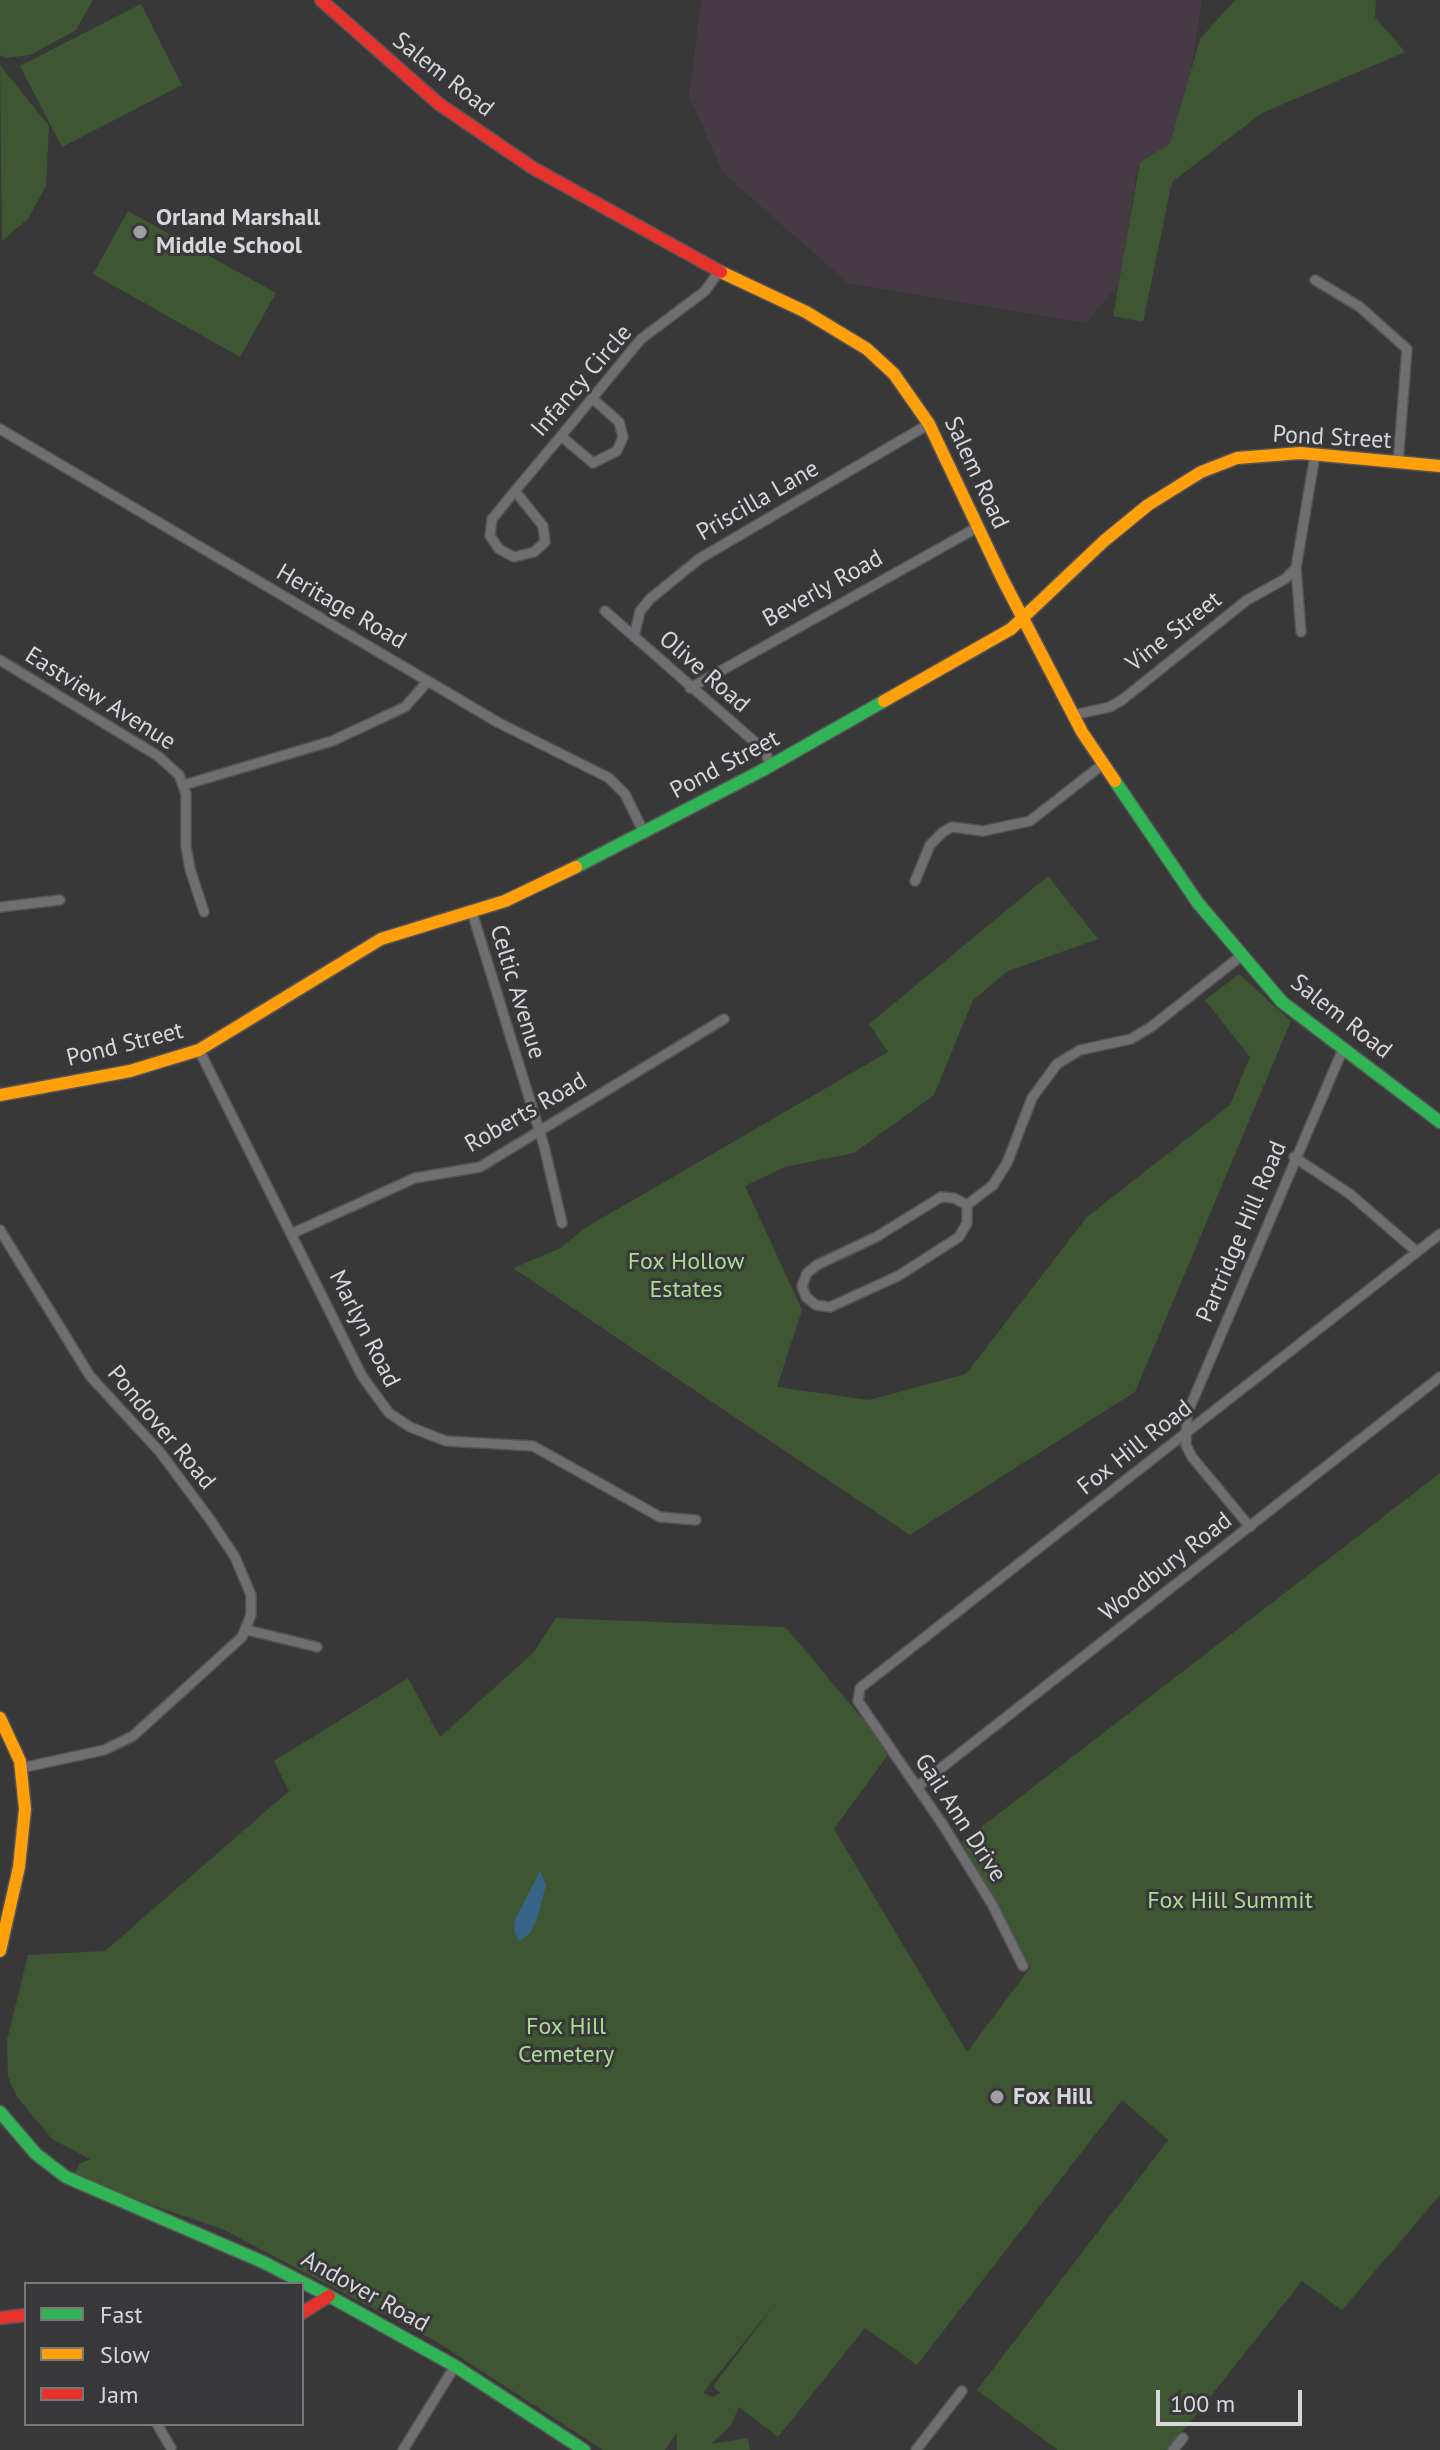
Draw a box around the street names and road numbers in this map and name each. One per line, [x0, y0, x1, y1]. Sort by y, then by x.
street label: Salem Road [387, 27, 499, 123]
street label: Infancy Circle [525, 319, 639, 443]
street label: Salem Road [937, 412, 1015, 534]
street label: Pond Street [1272, 421, 1392, 455]
street label: Priscilla Lane [692, 455, 824, 547]
street label: Beverly Road [758, 544, 888, 634]
street label: Heritage Road [271, 558, 411, 656]
street label: Vine Street [1121, 586, 1227, 678]
street label: Olive Road [653, 625, 755, 719]
street label: Eastview Avenue [19, 641, 181, 757]
street label: Pond Street [666, 724, 784, 806]
street label: Celtic Avenue [483, 921, 551, 1063]
street label: Salem Road [1285, 969, 1397, 1065]
street label: Pond Street [64, 1017, 186, 1073]
street label: Roberts Road [460, 1067, 592, 1159]
street label: Partridge Hill Road [1191, 1137, 1293, 1327]
street label: Marlyn Road [322, 1266, 406, 1392]
street label: Pondover Road [101, 1360, 221, 1496]
street label: Fox Hill Road [1072, 1394, 1198, 1502]
street label: Woodbury Road [1094, 1506, 1238, 1628]
street label: Gail Ann Drive [908, 1749, 1012, 1887]
street label: Andover Road [296, 2245, 434, 2339]

